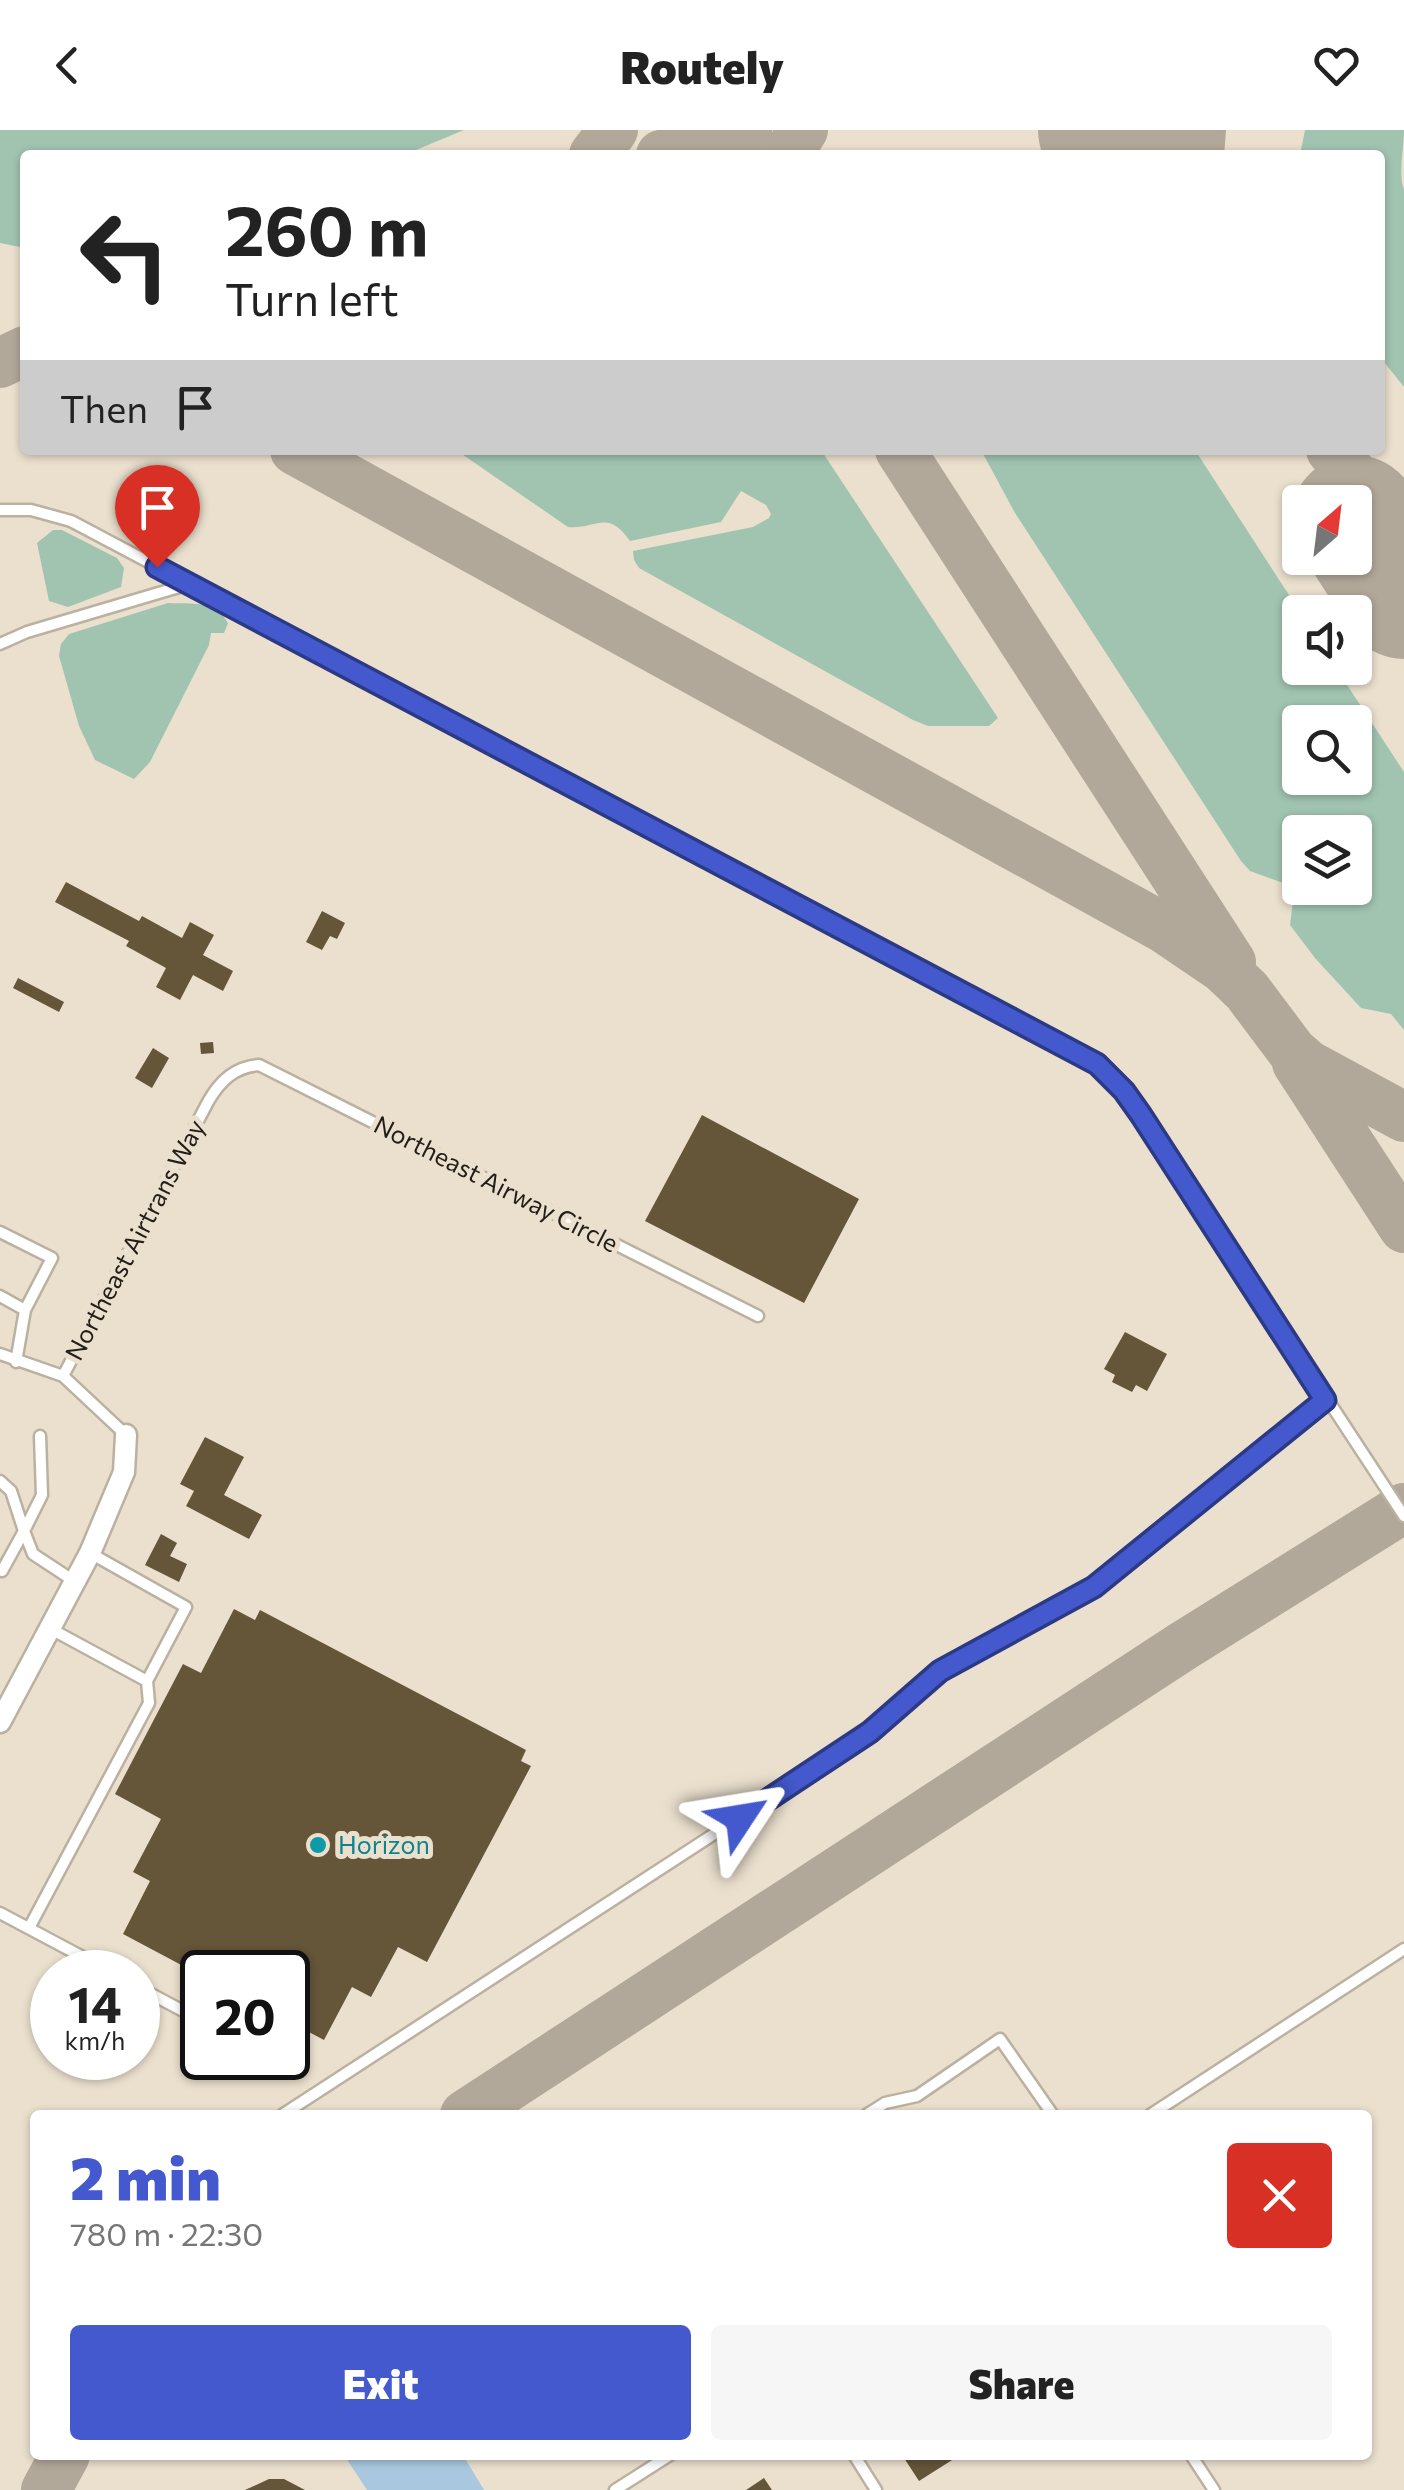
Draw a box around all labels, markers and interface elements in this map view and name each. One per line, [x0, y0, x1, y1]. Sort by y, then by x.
icon: back [40, 38, 95, 93]
text: Routely [620, 38, 784, 93]
icon: heart [1309, 38, 1364, 93]
text: 260 m [225, 185, 429, 270]
icon: left [60, 190, 190, 320]
text: Turn left [225, 270, 399, 325]
icon: arrive [168, 380, 223, 435]
text: Then [60, 384, 148, 431]
pin [115, 465, 200, 568]
icon: arrive [130, 480, 185, 535]
north arrow [1282, 485, 1372, 575]
map controls [1282, 485, 1372, 905]
button: sound [1282, 595, 1372, 685]
button: search [1282, 705, 1372, 795]
button: layers [1282, 815, 1372, 905]
street label: Northeast Airway Circle [369, 1108, 624, 1258]
street label: Northeast Airtrans Way [58, 1114, 210, 1365]
position arrow [688, 1766, 792, 1870]
place label: Horizon [338, 1829, 430, 1859]
marker: Horizon [307, 1834, 329, 1856]
speed limit sign: 20 [180, 1950, 310, 2080]
text: 14 [68, 1972, 122, 2033]
text: km/h [65, 2025, 125, 2055]
text: 2 min [70, 2139, 221, 2212]
button: close [1227, 2143, 1332, 2248]
text: 780 m · 22:30 [70, 2213, 263, 2253]
button: Exit [70, 2325, 691, 2440]
button: Share [711, 2325, 1332, 2440]

